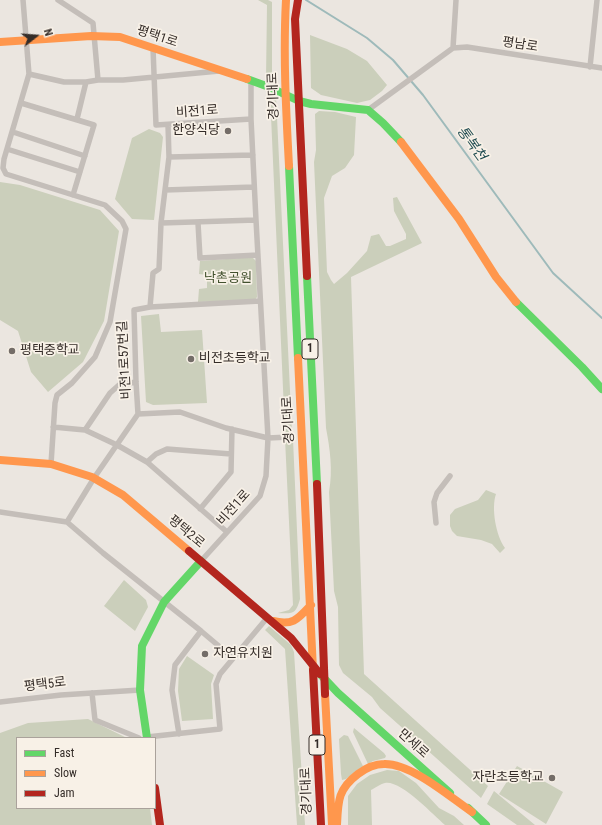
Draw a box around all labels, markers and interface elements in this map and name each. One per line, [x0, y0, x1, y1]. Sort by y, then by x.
north arrow [16, 16, 56, 56]
street label: 평택1로 [134, 23, 180, 51]
text: N [41, 27, 55, 37]
street label: 평남로 [501, 34, 539, 56]
street label: 경기대로 [265, 72, 283, 120]
street label: 비전1로 [175, 103, 219, 121]
place label: 한양식당 [172, 123, 220, 139]
water label: 통복천 [453, 123, 489, 165]
marker: 한양식당 [223, 126, 233, 136]
park label: 낙촌공원 [204, 271, 252, 287]
street label: 비전1로57번길 [115, 320, 135, 400]
road number: 1 [302, 339, 318, 359]
place label: 평택중학교 [20, 343, 80, 359]
marker: 평택중학교 [7, 346, 17, 356]
place label: 비전초등학교 [199, 351, 271, 367]
marker: 비전초등학교 [186, 354, 196, 364]
street label: 경기대로 [280, 396, 298, 444]
street label: 비전1로 [214, 487, 254, 529]
street label: 평택2로 [165, 512, 207, 552]
place label: 자연유치원 [213, 646, 273, 662]
marker: 자연유치원 [200, 649, 210, 659]
street label: 평택5로 [23, 675, 67, 695]
street label: 만세로 [394, 726, 432, 762]
road number: 1 [309, 735, 325, 755]
legend [16, 737, 156, 809]
text: Fast [54, 746, 74, 760]
text: Slow [54, 766, 77, 780]
street label: 경기대로 [298, 767, 316, 815]
place label: 자란초등학교 [472, 770, 544, 786]
marker: 자란초등학교 [547, 773, 557, 783]
text: Jam [54, 786, 75, 800]

